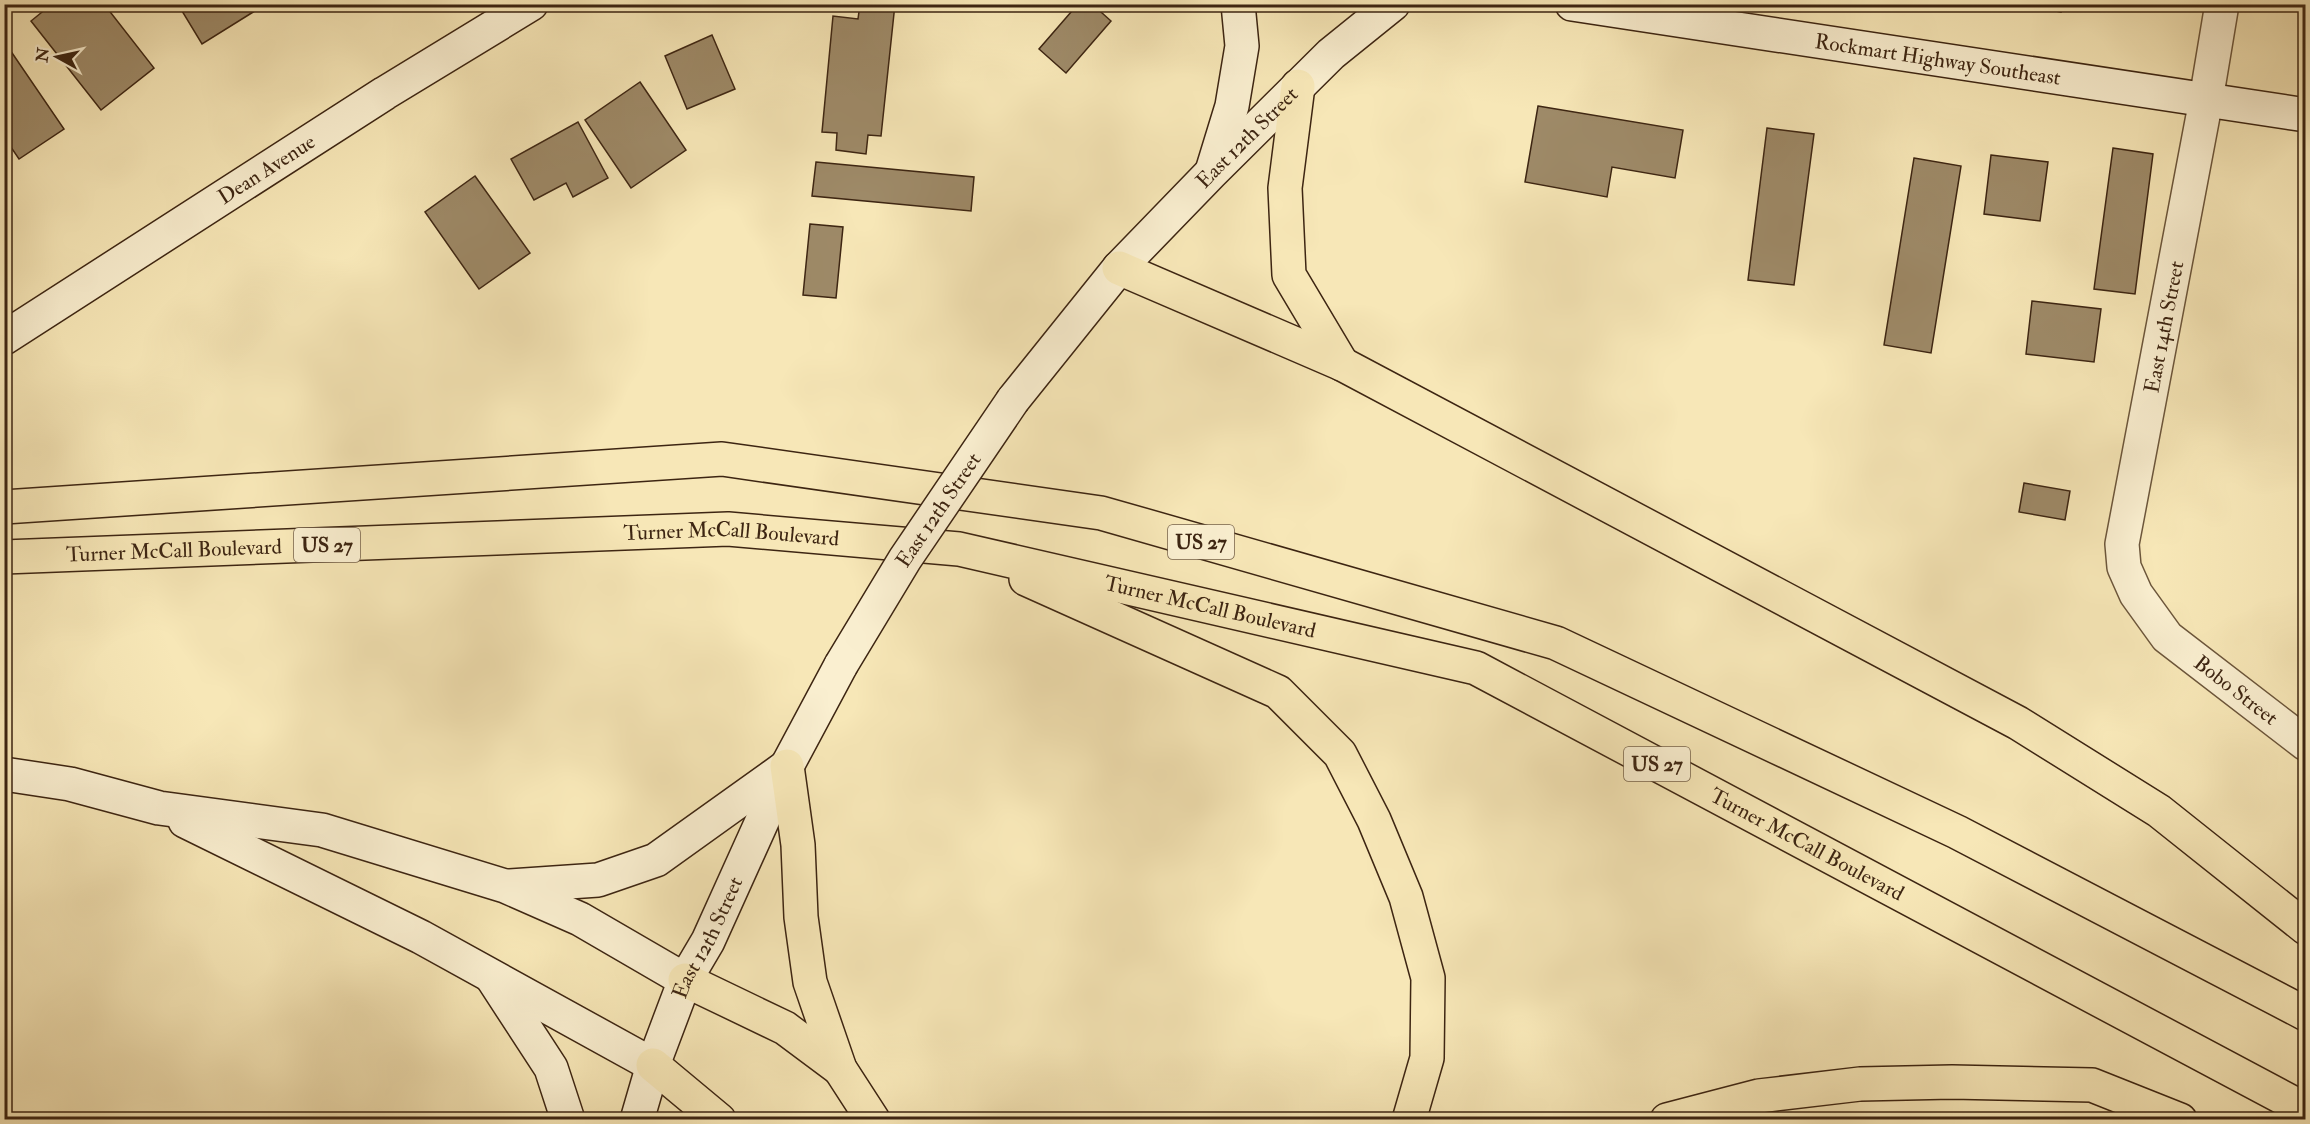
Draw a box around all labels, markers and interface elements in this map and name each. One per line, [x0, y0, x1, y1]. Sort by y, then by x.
north arrow [27, 27, 87, 87]
street label: Rockmart Highway Southeast [1813, 28, 2063, 92]
text: N [32, 46, 54, 65]
street label: East 12th Street [1190, 81, 1304, 194]
street label: Dean Avenue [213, 128, 321, 211]
street label: East 14th Street [2138, 259, 2191, 395]
street label: East 12th Street [890, 447, 987, 573]
street label: Turner McCall Boulevard [623, 516, 841, 553]
road number: US 27 [1168, 525, 1234, 559]
road number: US 27 [294, 528, 360, 562]
street label: Turner McCall Boulevard [65, 533, 283, 569]
street label: Turner McCall Boulevard [1102, 570, 1319, 645]
street label: Bobo Street [2188, 650, 2284, 732]
road number: US 27 [1624, 747, 1690, 781]
street label: Turner McCall Boulevard [1705, 782, 1909, 908]
street label: East 12th Street [666, 872, 749, 1002]

